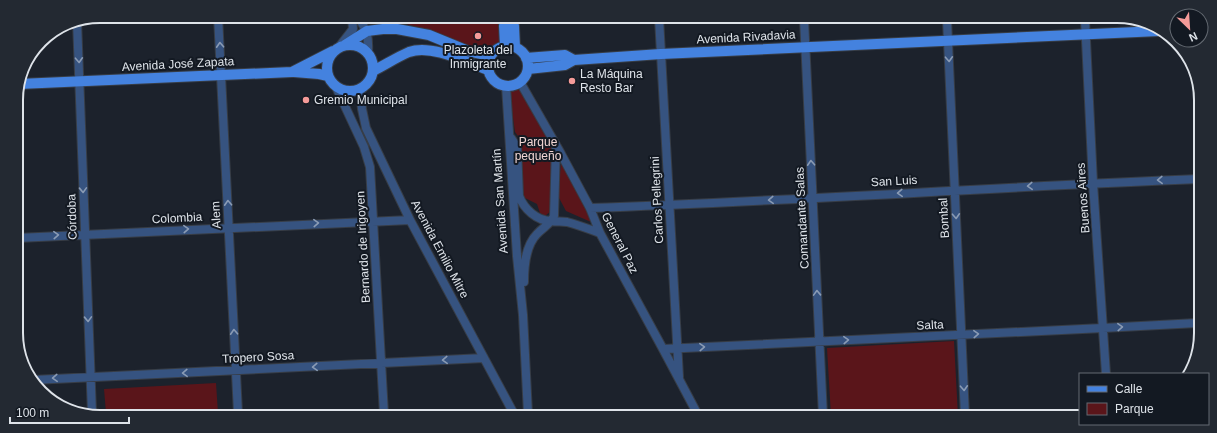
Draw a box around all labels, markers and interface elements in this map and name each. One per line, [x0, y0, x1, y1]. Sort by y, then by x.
north arrow [1169, 8, 1209, 48]
street label: Avenida Rivadavia [696, 27, 796, 47]
text: N [1187, 30, 1199, 44]
marker: Plazoleta del Inmigrante [473, 31, 483, 41]
one-way arrow [216, 42, 224, 48]
place label: Plazoleta del Inmigrante [444, 43, 512, 71]
street label: Avenida José Zapata [121, 54, 235, 74]
one-way arrow [944, 56, 953, 62]
one-way arrow [74, 57, 83, 63]
place label: La Máquina Resto Bar [580, 67, 643, 95]
marker: La Máquina Resto Bar [567, 76, 577, 86]
place label: Gremio Municipal [314, 93, 407, 107]
marker: Gremio Municipal [301, 95, 311, 105]
park label: Parque pequeño [515, 135, 562, 163]
street label: Avenida San Martín [489, 148, 511, 254]
street label: Carlos Pellegrini [648, 156, 666, 244]
one-way arrow [807, 160, 816, 166]
street label: Buenos Aires [1074, 162, 1092, 234]
street label: Comandante Salas [792, 167, 812, 269]
street label: San Luis [870, 173, 918, 189]
one-way arrow [1157, 176, 1163, 185]
one-way arrow [1027, 182, 1033, 191]
one-way arrow [79, 187, 88, 193]
one-way arrow [897, 189, 903, 197]
street label: Bernardo de Irigoyen [353, 191, 373, 303]
street label: Córdoba [64, 193, 80, 240]
one-way arrow [768, 195, 774, 204]
street label: Bombal [936, 197, 952, 239]
street label: Avenida Emilio Mitre [408, 198, 472, 301]
one-way arrow [223, 200, 232, 206]
street label: Alem [208, 201, 224, 229]
street label: Colombia [151, 210, 203, 226]
street label: General Paz [599, 210, 641, 276]
one-way arrow [952, 213, 960, 219]
one-way arrow [313, 219, 319, 227]
one-way arrow [183, 225, 189, 233]
one-way arrow [53, 231, 59, 240]
one-way arrow [813, 290, 821, 296]
one-way arrow [84, 317, 92, 323]
street label: Salta [916, 317, 944, 333]
one-way arrow [1117, 323, 1123, 332]
one-way arrow [230, 329, 238, 335]
one-way arrow [973, 330, 979, 339]
one-way arrow [843, 336, 849, 345]
one-way arrow [699, 343, 705, 352]
street label: Tropero Sosa [222, 348, 295, 366]
one-way arrow [442, 356, 448, 364]
one-way arrow [312, 362, 318, 371]
one-way arrow [182, 368, 188, 377]
legend [1079, 373, 1209, 425]
one-way arrow [52, 374, 58, 383]
text: Calle [1115, 382, 1143, 396]
one-way arrow [959, 385, 968, 391]
scale bar [10, 399, 129, 425]
text: Parque [1115, 402, 1154, 416]
text: 100 m [16, 406, 49, 420]

